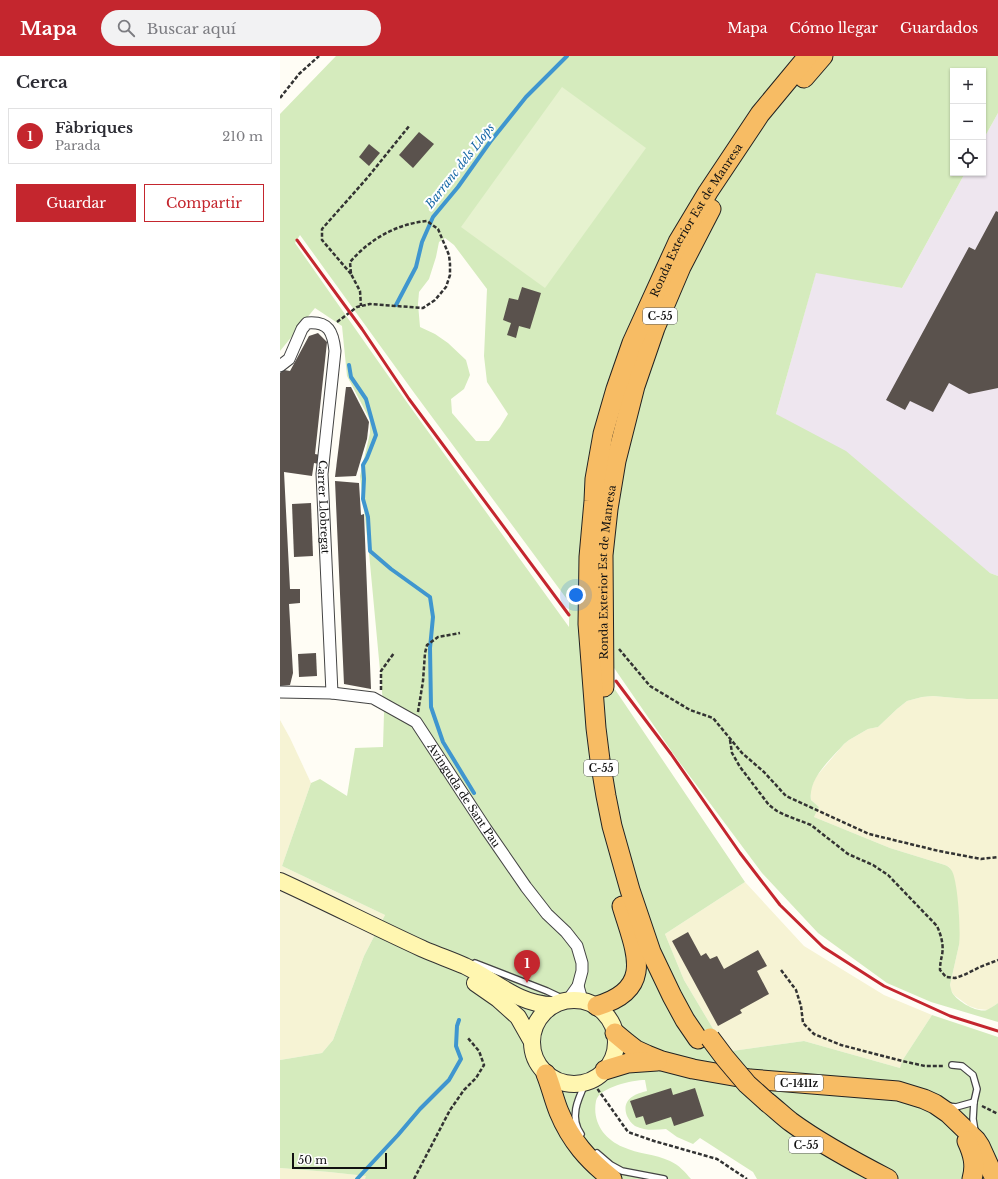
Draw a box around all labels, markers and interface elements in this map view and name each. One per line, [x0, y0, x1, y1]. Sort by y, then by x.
search box [101, 10, 381, 46]
text: Mapa [20, 17, 77, 40]
icon: search [115, 17, 137, 39]
text: Buscar aquí [147, 19, 236, 38]
text: Mapa [727, 19, 767, 37]
text: Cómo llegar [789, 19, 878, 37]
text: Guardados [900, 19, 978, 37]
map controls [950, 68, 986, 176]
button: + [950, 68, 986, 104]
text: Cerca [16, 72, 68, 93]
button: − [950, 104, 986, 140]
text: Fàbriques [55, 118, 133, 137]
water label: Barranc dels Llops [421, 120, 498, 212]
text: 1 [27, 128, 33, 145]
text: 210 m [222, 128, 263, 145]
text: Parada [55, 137, 100, 154]
street label: Ronda Exterior Est de Manresa [647, 140, 746, 299]
button: locate [950, 140, 986, 176]
button: Guardar [16, 184, 136, 222]
button: Compartir [144, 184, 264, 222]
road number: C-55 [643, 308, 677, 324]
street label: Carrer Llobregat [315, 459, 333, 555]
street label: Ronda Exterior Est de Manresa [596, 483, 619, 660]
your location [566, 585, 586, 605]
street label: Avinguda de Sant Pau [424, 739, 504, 851]
road number: C-55 [584, 760, 618, 776]
pin: 1 [514, 950, 540, 983]
road number: C-1411z [775, 1075, 823, 1091]
road number: C-55 [789, 1137, 823, 1153]
scale bar [292, 1151, 387, 1170]
text: 50 m [298, 1153, 327, 1167]

